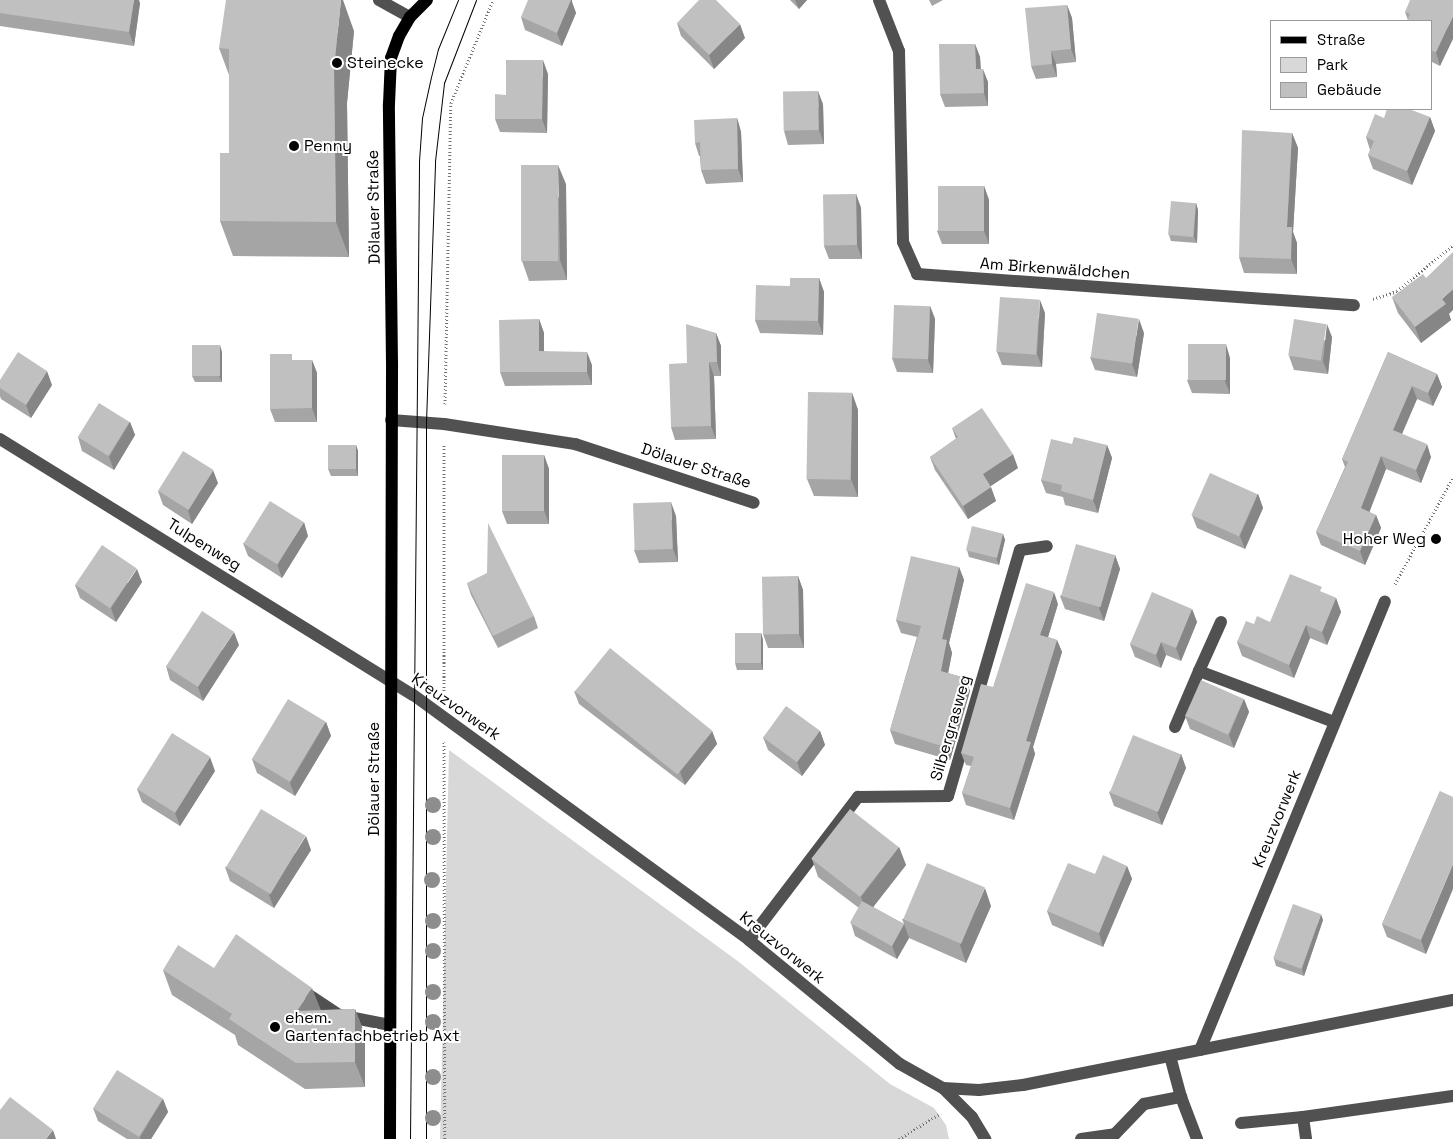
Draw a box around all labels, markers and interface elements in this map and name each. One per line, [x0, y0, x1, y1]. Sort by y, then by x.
legend [1270, 20, 1433, 110]
text: Straße [1317, 30, 1365, 49]
place label: Steinecke [347, 53, 424, 73]
text: Park [1317, 55, 1348, 74]
marker: Steinecke [331, 57, 343, 69]
text: Gebäude [1317, 80, 1382, 99]
place label: Penny [304, 136, 352, 156]
marker: Penny [288, 140, 300, 152]
street label: Dölauer Straße [363, 150, 385, 264]
street label: Am Birkenwäldchen [979, 254, 1131, 284]
street label: Dölauer Straße [639, 439, 753, 493]
street label: Tulpenweg [163, 515, 245, 575]
place label: Hoher Weg [1343, 529, 1426, 549]
marker: Hoher Weg [1430, 533, 1442, 545]
street label: Kreuzvorwerk [408, 669, 504, 745]
street label: Silbergrasweg [927, 673, 975, 783]
street label: Dölauer Straße [364, 722, 384, 836]
street label: Kreuzvorwerk [1249, 767, 1305, 871]
street label: Kreuzvorwerk [736, 908, 828, 988]
place label: ehem. Gartenfachbetrieb Axt [285, 1008, 460, 1046]
marker: ehem. Gartenfachbetrieb Axt [269, 1021, 281, 1033]

